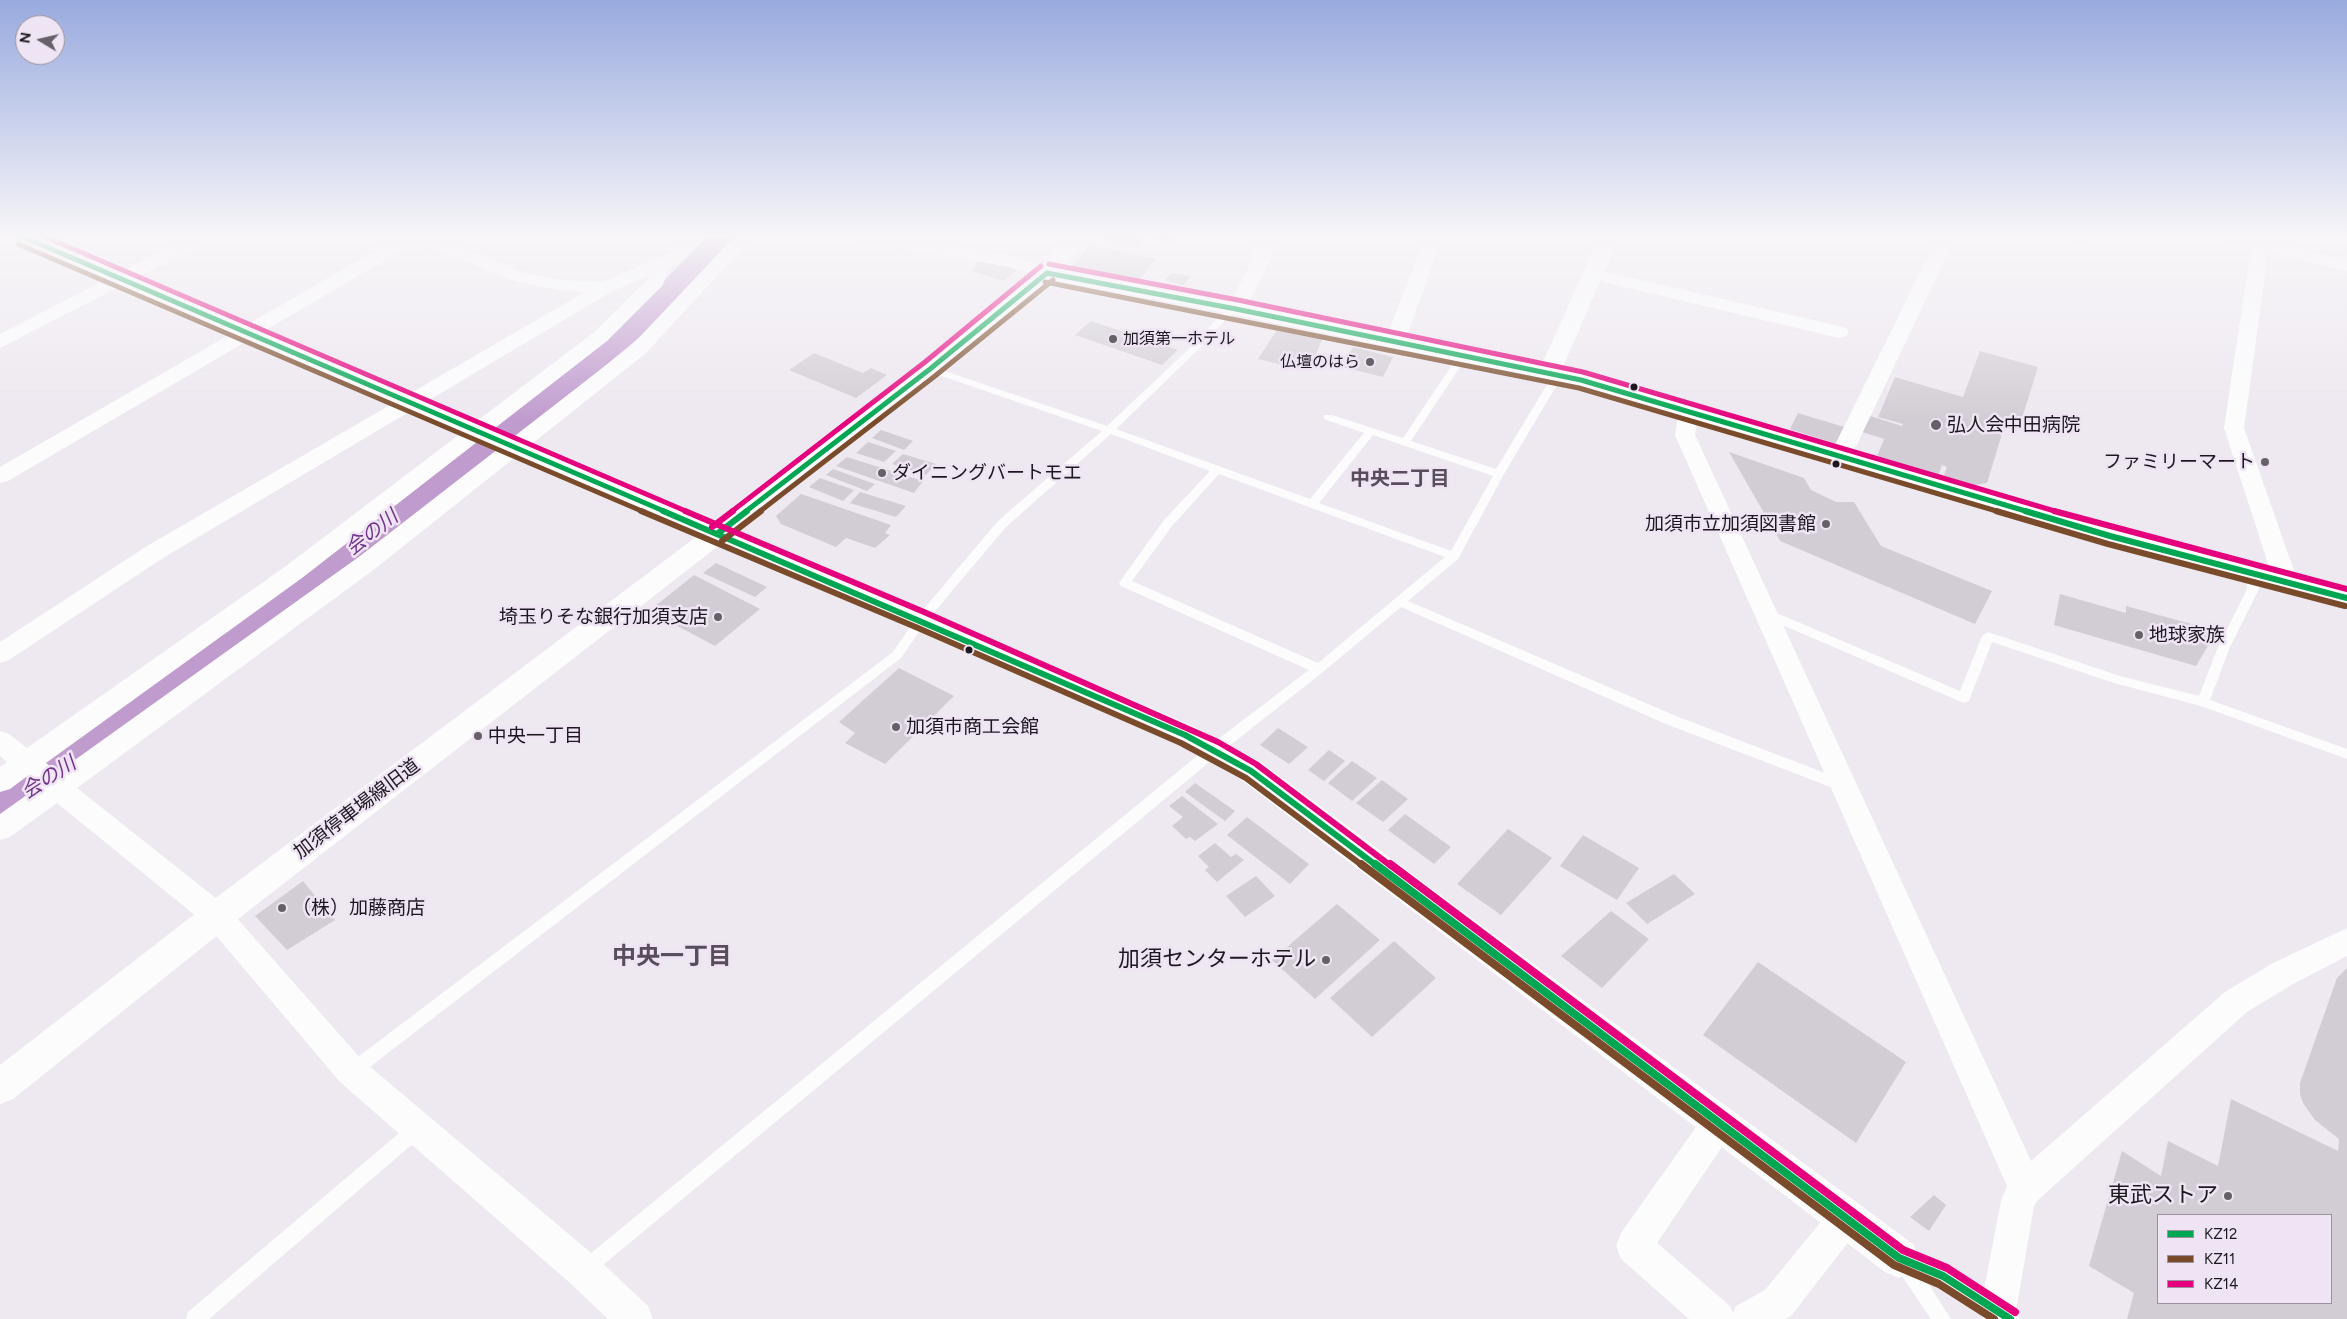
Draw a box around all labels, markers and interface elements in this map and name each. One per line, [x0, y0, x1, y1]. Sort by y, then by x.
north arrow [15, 15, 65, 65]
text: N [16, 31, 35, 44]
place label: 加須第一ホテル [1123, 329, 1235, 349]
marker: 加須第一ホテル [1107, 333, 1119, 345]
place label: 仏壇のはら [1280, 352, 1360, 372]
marker: 仏壇のはら [1364, 356, 1376, 368]
unlabelled marker [1629, 382, 1639, 392]
place label: 弘人会中田病院 [1947, 414, 2080, 436]
marker: 弘人会中田病院 [1929, 418, 1943, 432]
place label: ファミリーマート [2103, 451, 2255, 473]
marker: ファミリーマート [2259, 456, 2271, 468]
unlabelled marker [1831, 459, 1841, 469]
place label: ダイニングバートモエ [892, 462, 1082, 484]
marker: ダイニングバートモエ [876, 467, 888, 479]
district label: 中央二丁目 [1350, 467, 1450, 491]
water label: 会の川 [341, 505, 403, 561]
place label: 加須市立加須図書館 [1645, 513, 1816, 535]
marker: 加須市立加須図書館 [1820, 518, 1832, 530]
place label: 埼玉りそな銀行加須支店 [499, 606, 708, 628]
marker: 埼玉りそな銀行加須支店 [712, 611, 724, 623]
place label: 地球家族 [2149, 624, 2225, 646]
marker: 地球家族 [2133, 629, 2145, 641]
unlabelled marker [964, 645, 974, 655]
place label: 加須市商工会館 [906, 716, 1039, 738]
marker: 加須市商工会館 [890, 721, 902, 733]
place label: 中央一丁目 [488, 725, 583, 747]
marker: 中央一丁目 [472, 730, 484, 742]
water label: 会の川 [17, 752, 81, 804]
street label: 加須停車場線旧道 [289, 754, 425, 864]
place label: （株）加藤商店 [292, 897, 425, 919]
marker: （株）加藤商店 [276, 902, 288, 914]
district label: 中央一丁目 [612, 943, 732, 971]
place label: 加須センターホテル [1118, 947, 1316, 973]
marker: 加須センターホテル [1320, 954, 1332, 966]
place label: 東武ストア [2108, 1183, 2218, 1209]
marker: 東武ストア [2222, 1190, 2234, 1202]
legend [2157, 1214, 2332, 1304]
text: KZ12 [2204, 1225, 2237, 1243]
text: KZ11 [2204, 1250, 2235, 1268]
text: KZ14 [2204, 1275, 2238, 1293]

